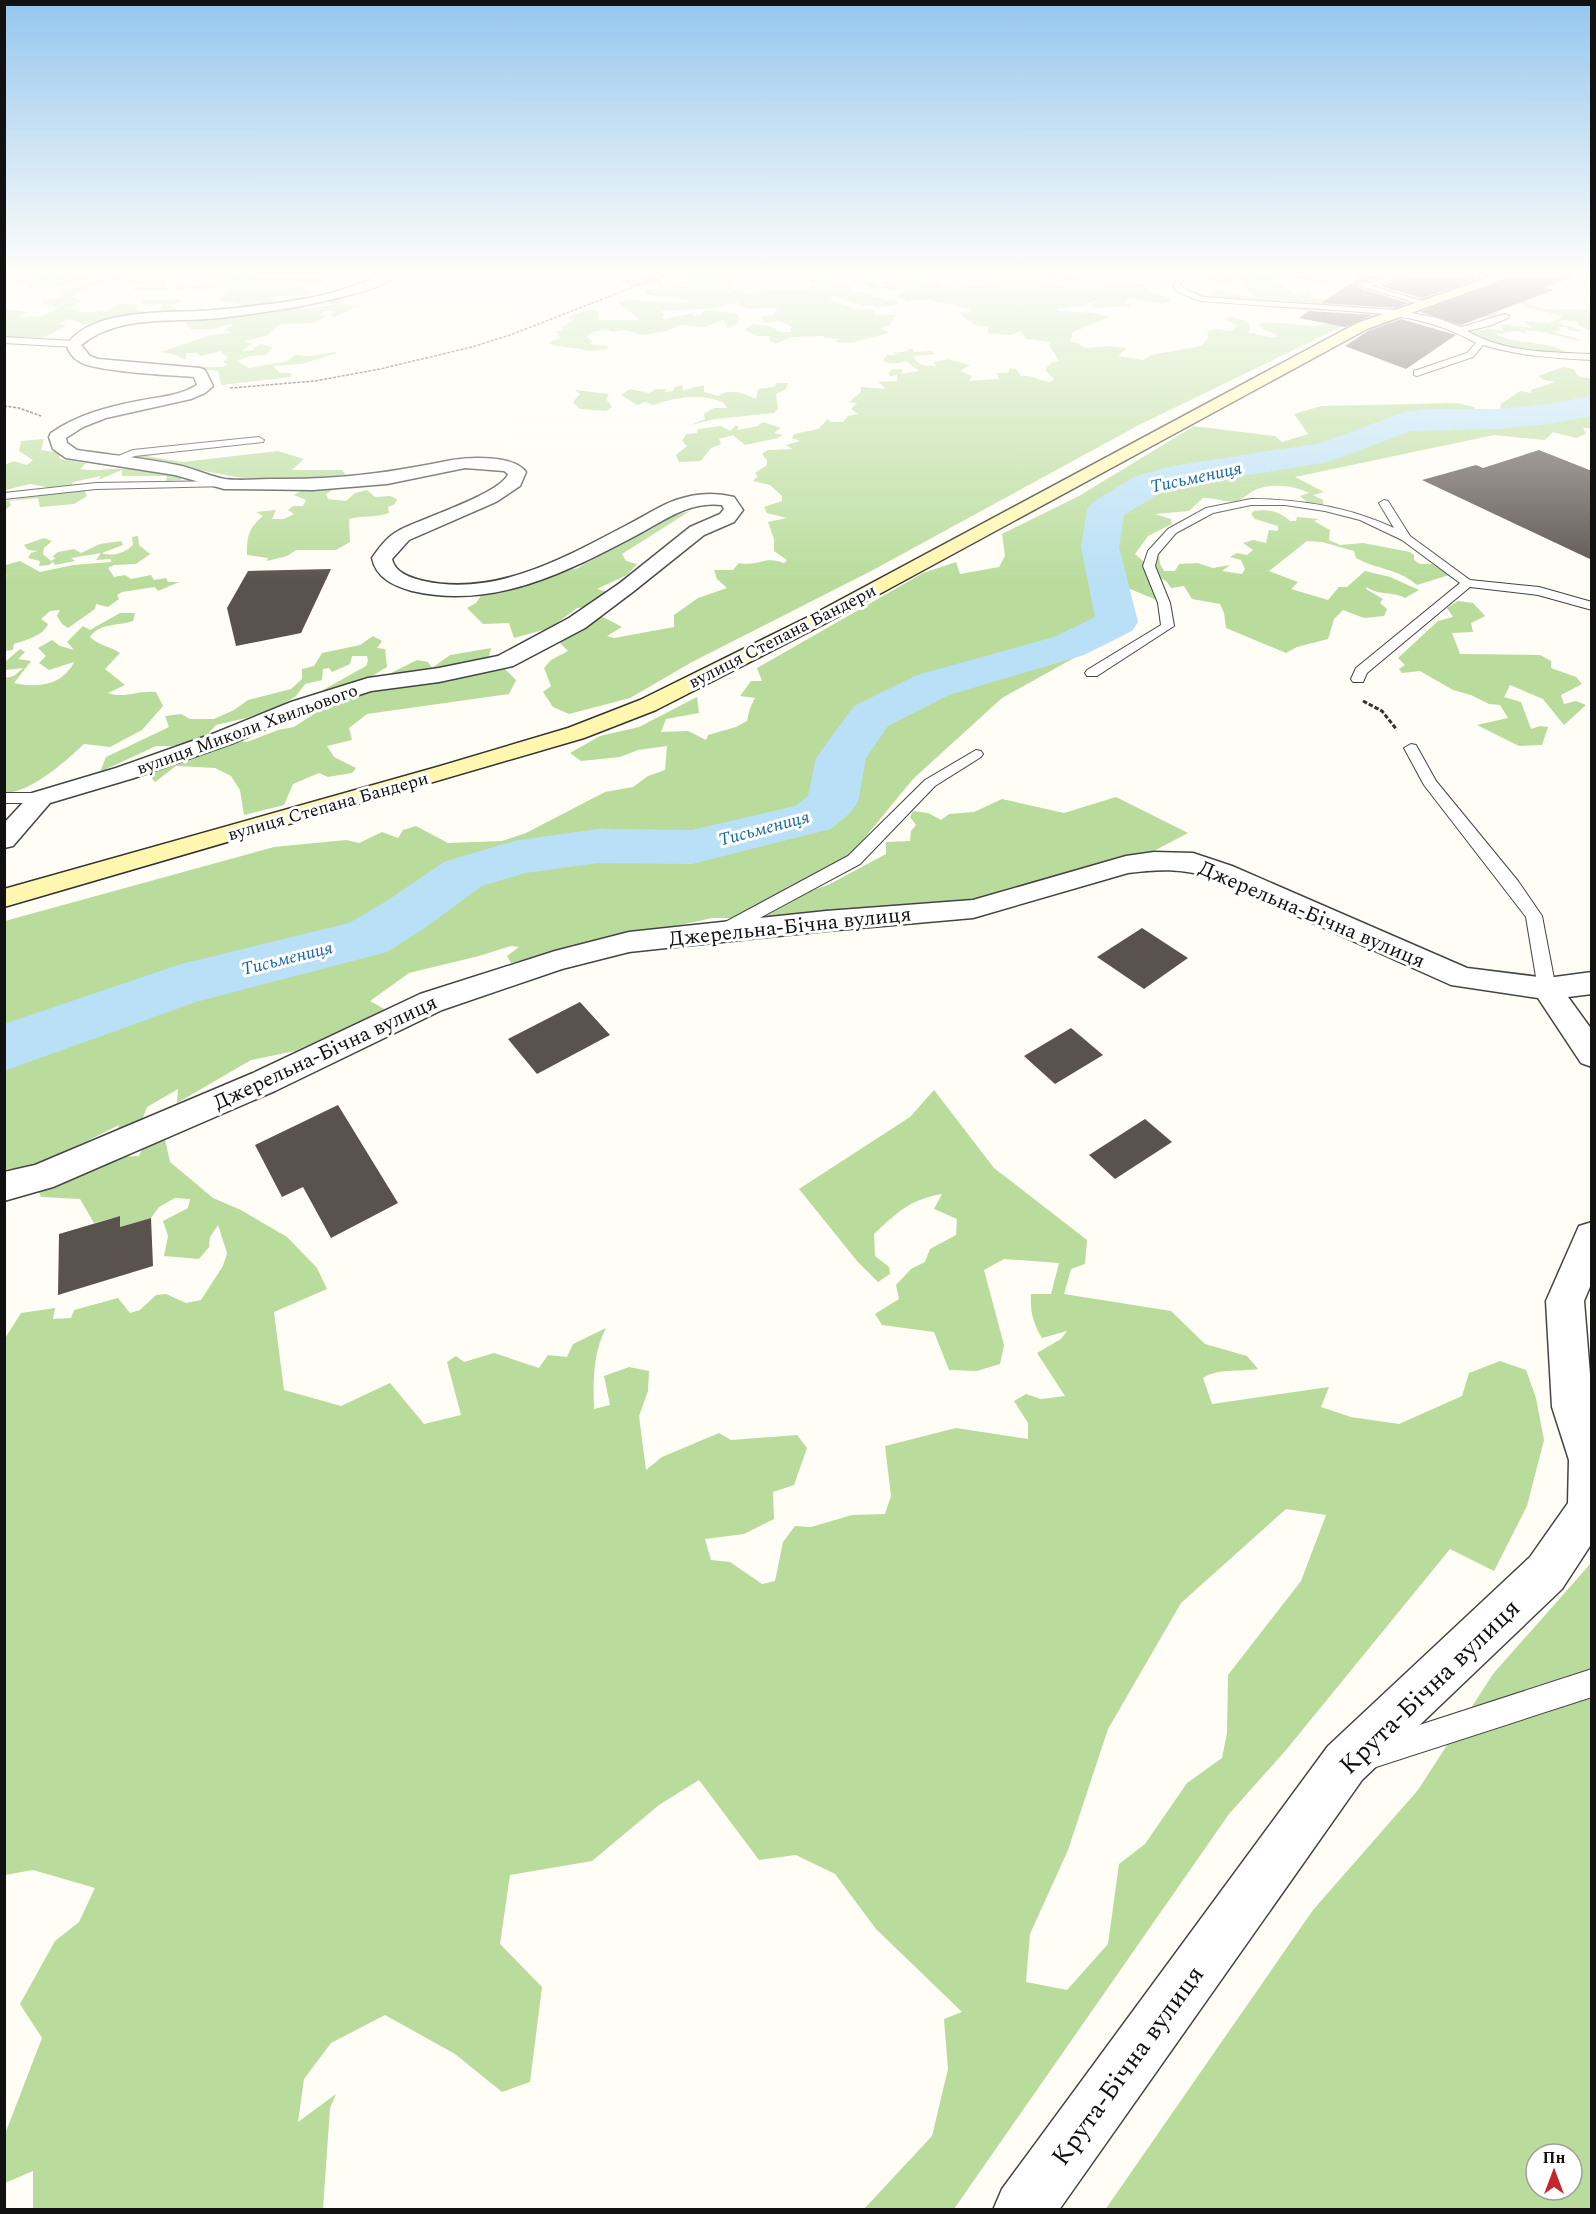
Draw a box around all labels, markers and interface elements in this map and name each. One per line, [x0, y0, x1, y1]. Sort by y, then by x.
water label: Тисьмениця [1148, 455, 1245, 500]
street label: вулиця Степана Бандери [684, 577, 881, 696]
street label: вулиця Миколи Хвильового [133, 677, 362, 782]
street label: вулиця Степана Бандери [225, 765, 432, 848]
water label: Тисьмениця [716, 803, 813, 854]
street label: Джерельна-Бічна вулиця [1193, 853, 1430, 977]
street label: Джерельна-Бічна вулиця [667, 898, 913, 956]
water label: Тисьмениця [239, 934, 336, 983]
street label: Джерельна-Бічна вулиця [208, 987, 443, 1119]
street label: Крута-Бічна вулиця [1330, 1589, 1530, 1784]
street label: Крута-Бічна вулиця [1041, 1957, 1214, 2174]
north arrow [1524, 2142, 1584, 2202]
text: Пн [1542, 2146, 1566, 2170]

